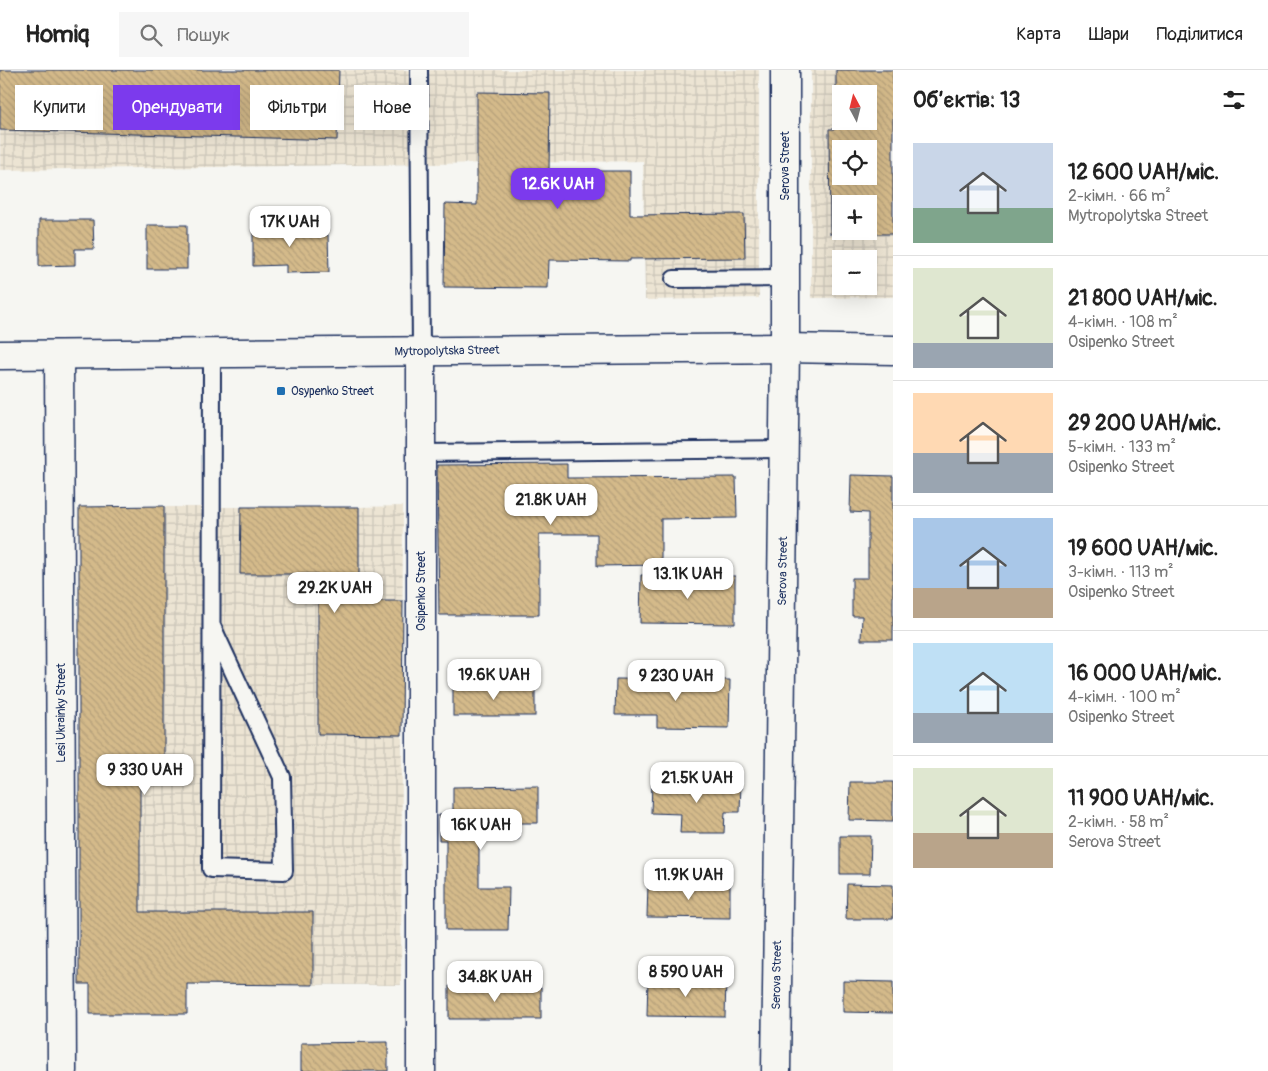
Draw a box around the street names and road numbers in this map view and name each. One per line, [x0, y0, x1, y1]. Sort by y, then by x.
street label: Serova Street [778, 131, 793, 201]
street label: Mytropolytska Street [394, 343, 500, 359]
street label: Serova Street [775, 536, 791, 606]
street label: Osipenko Street [414, 551, 429, 631]
street label: Lesi Ukrainky Street [54, 663, 69, 763]
street label: Serova Street [769, 940, 785, 1010]

